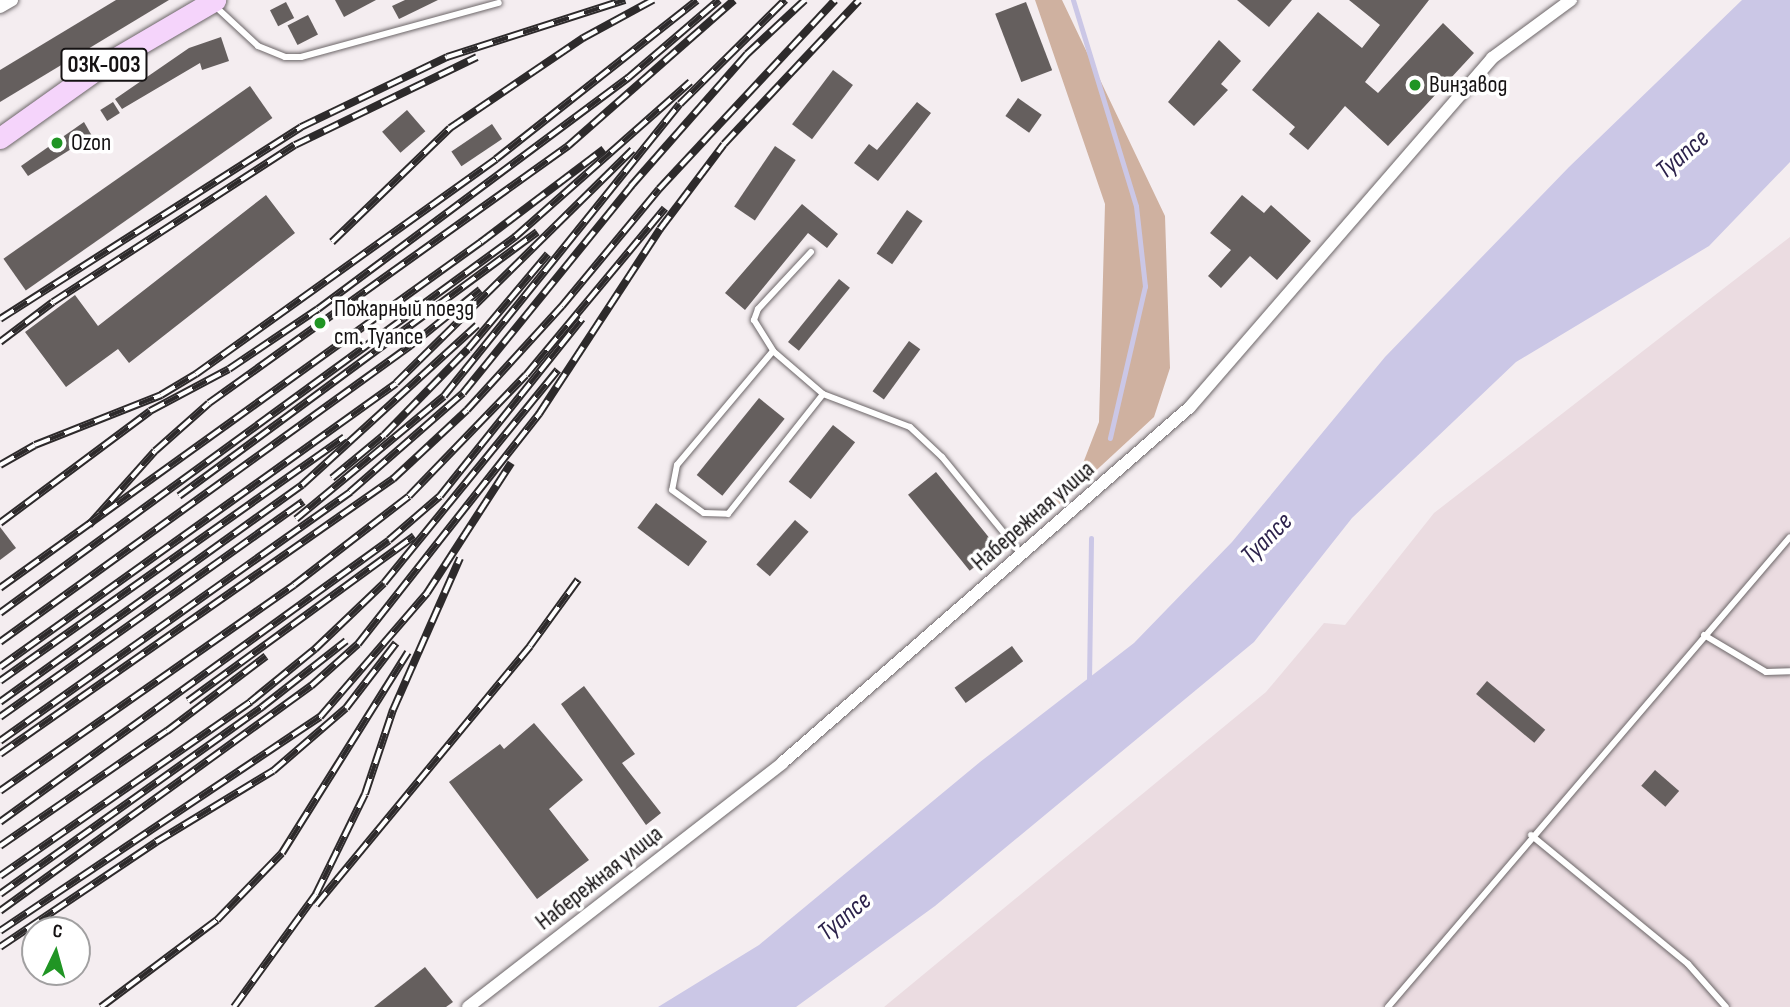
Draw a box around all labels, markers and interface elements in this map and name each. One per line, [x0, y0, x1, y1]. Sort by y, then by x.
road number: 03К-003 [60, 46, 148, 85]
place label: Винзавод [1429, 71, 1507, 99]
marker: Винзавод [1407, 77, 1423, 93]
water label: Туапсе [1650, 123, 1716, 187]
place label: Ozon [71, 129, 111, 157]
marker: Ozon [49, 135, 65, 151]
place label: Пожарный поезд ст. Туапсе [334, 295, 474, 351]
marker: Пожарный поезд ст. Туапсе [312, 315, 328, 331]
street label: Набережная улица [966, 455, 1100, 577]
water label: Туапсе [1235, 507, 1299, 571]
street label: Набережная улица [530, 820, 668, 936]
water label: Туапсе [812, 886, 878, 948]
north arrow [21, 916, 91, 986]
text: С [52, 920, 64, 943]

